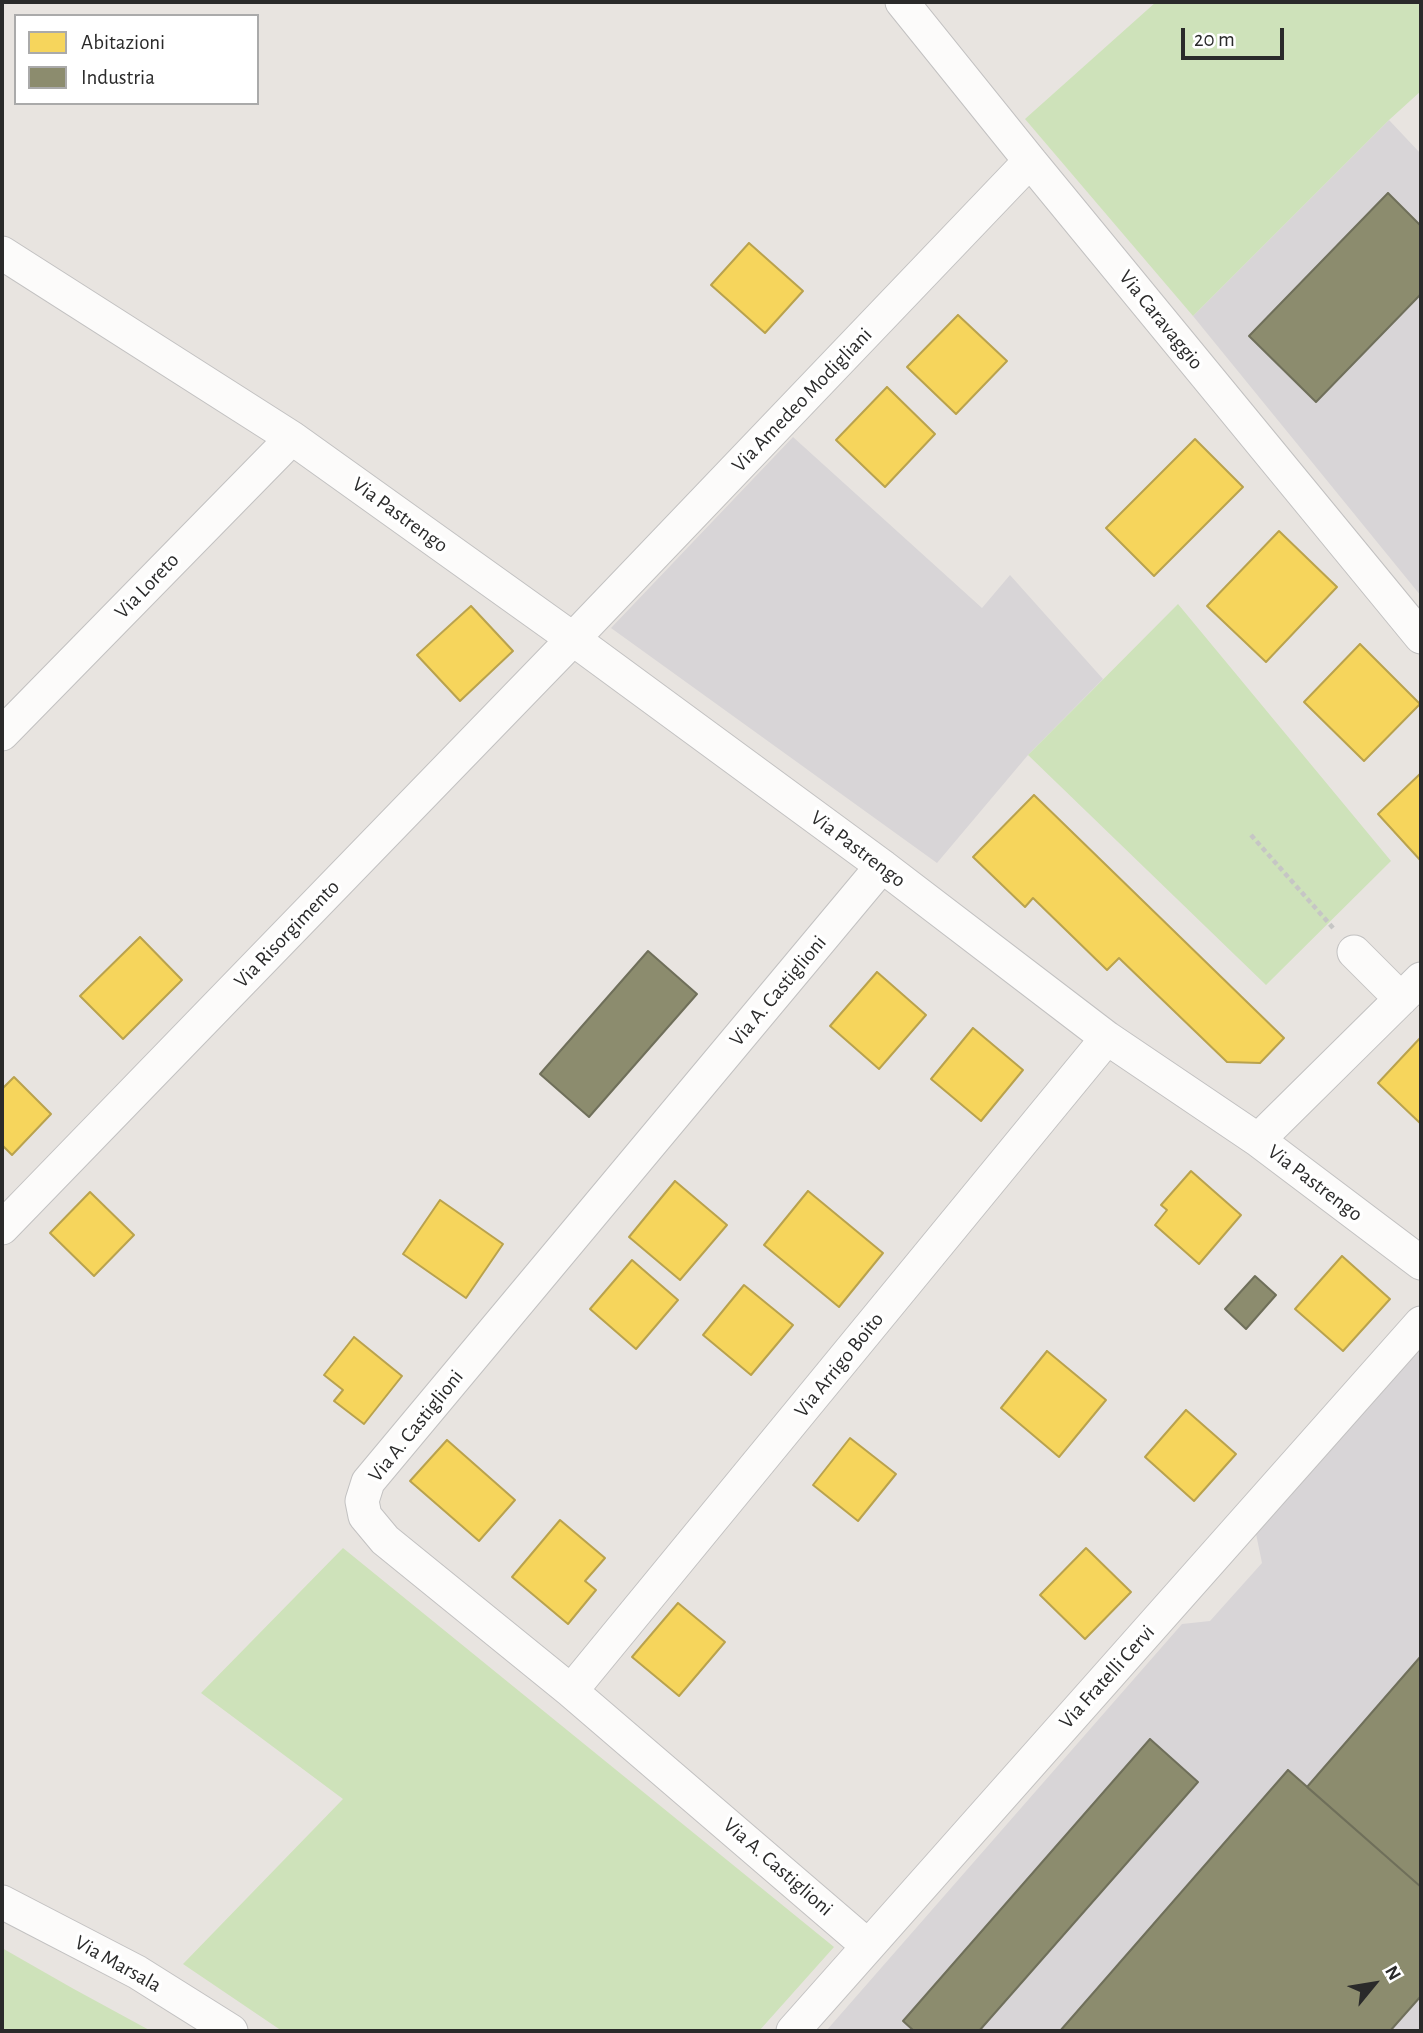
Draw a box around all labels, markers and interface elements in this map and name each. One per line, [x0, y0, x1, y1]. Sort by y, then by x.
legend [14, 14, 259, 105]
scale bar [1185, 14, 1288, 58]
text: 20 m [1194, 29, 1235, 50]
text: Abitazioni [81, 32, 165, 53]
text: Industria [81, 67, 155, 88]
street label: Via Caravaggio [1113, 265, 1209, 375]
street label: Via Amedeo Modigliani [727, 322, 877, 478]
street label: Via Pastrengo [347, 472, 453, 558]
street label: Via Loreto [110, 548, 184, 624]
street label: Via Pastrengo [806, 805, 910, 893]
street label: Via Risorgimento [229, 875, 345, 993]
street label: Via A. Castiglioni [724, 930, 832, 1052]
street label: Via Pastrengo [1263, 1139, 1367, 1227]
street label: Via Arrigo Boito [789, 1307, 889, 1423]
street label: Via A. Castiglioni [363, 1365, 469, 1487]
street label: Via Fratelli Cervi [1054, 1620, 1160, 1734]
street label: Via A. Castiglioni [718, 1812, 838, 1922]
street label: Via Marsala [70, 1930, 166, 1998]
north arrow [1339, 1949, 1409, 2019]
text: N [1381, 1963, 1404, 1984]

